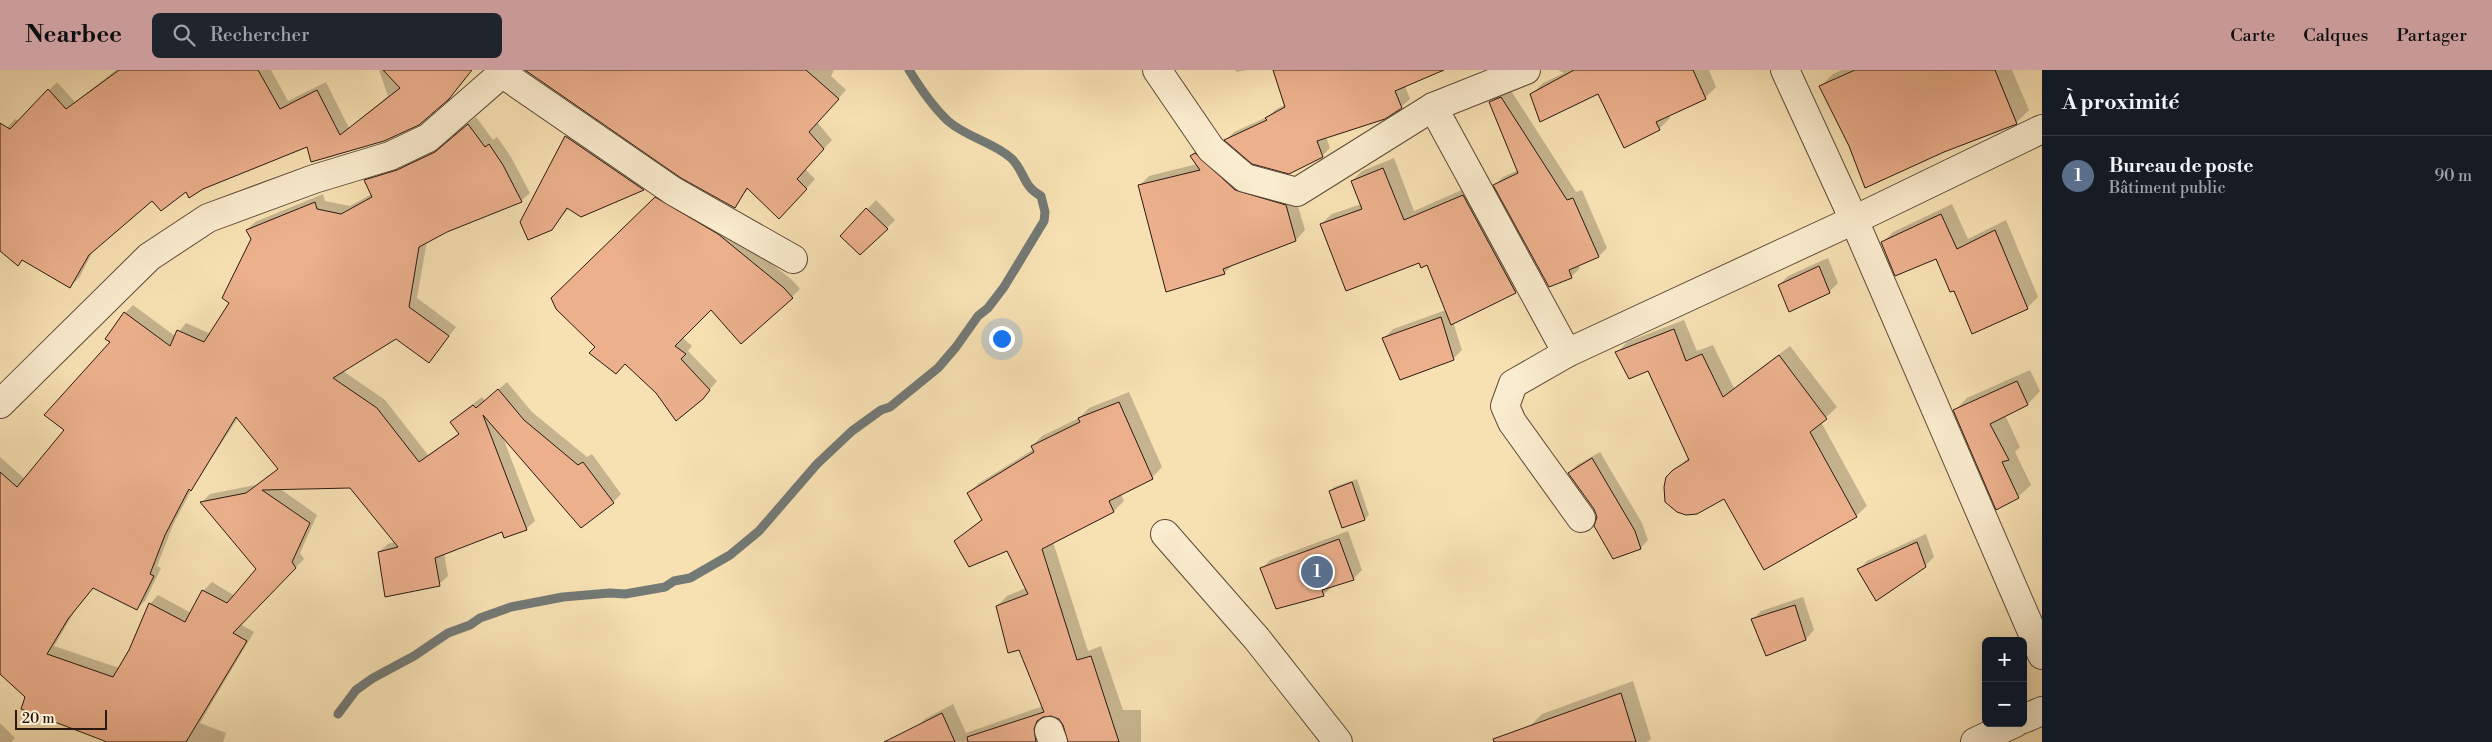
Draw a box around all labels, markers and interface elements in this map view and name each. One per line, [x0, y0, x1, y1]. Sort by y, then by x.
search box [152, 13, 502, 58]
text: Nearbee [25, 20, 122, 50]
icon: search [170, 21, 198, 49]
text: Rechercher [210, 23, 309, 47]
text: Carte [2230, 24, 2275, 47]
text: Calques [2303, 24, 2368, 47]
text: Partager [2396, 24, 2467, 47]
text: À proximité [2062, 90, 2179, 116]
text: Bureau de poste [2109, 154, 2253, 178]
text: 1 [2074, 166, 2082, 186]
text: 90 m [2434, 166, 2472, 186]
text: Bâtiment public [2109, 178, 2225, 198]
your location [989, 326, 1015, 352]
pin: 1 [1301, 553, 1333, 591]
map controls [1982, 637, 2027, 727]
button: + [1982, 637, 2027, 682]
button: − [1982, 682, 2027, 727]
scale bar [15, 707, 108, 730]
text: 20 m [22, 710, 54, 728]

